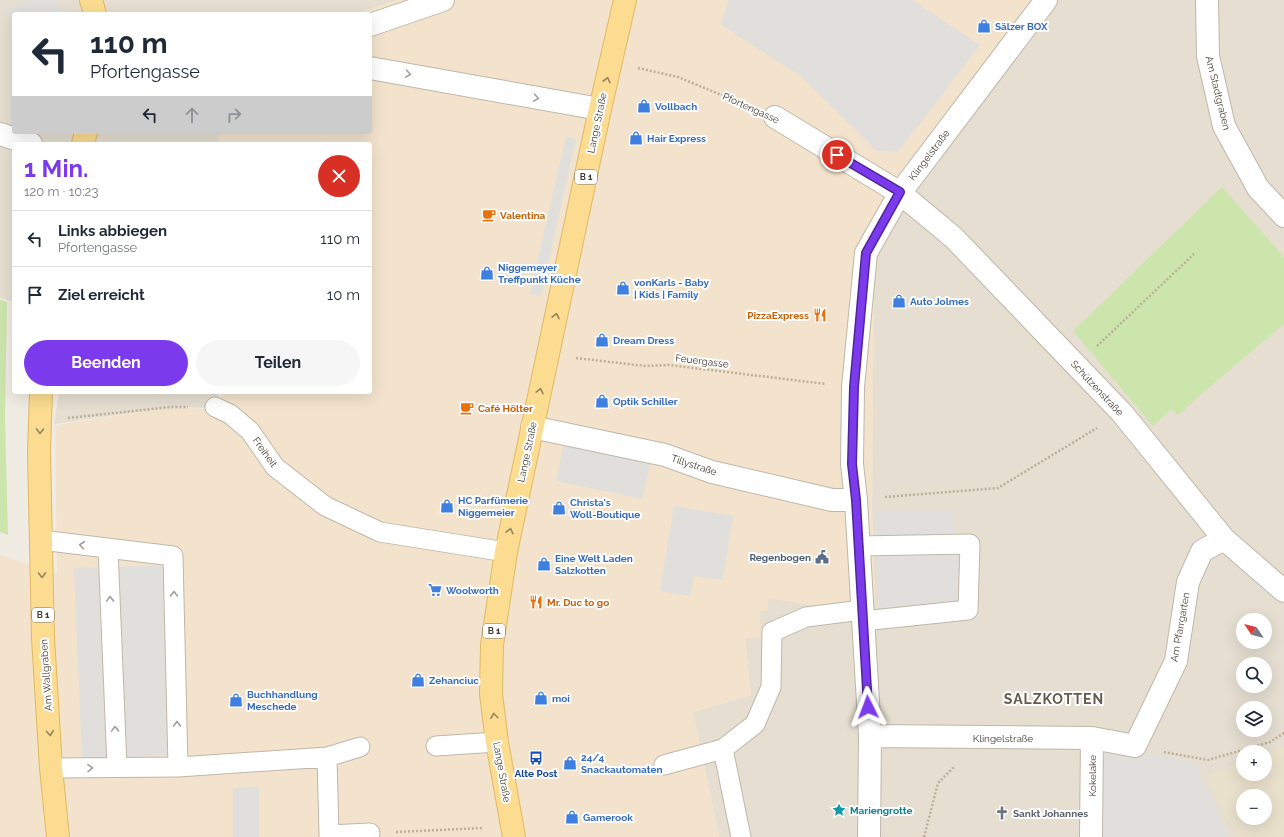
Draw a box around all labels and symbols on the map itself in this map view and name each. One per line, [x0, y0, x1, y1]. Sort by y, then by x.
shop icon: Sälzer BOX [976, 18, 992, 34]
place label: Sälzer BOX [995, 21, 1048, 32]
street label: Am Stadtgraben [1203, 55, 1233, 131]
one-way arrow [405, 70, 412, 78]
one-way arrow [602, 77, 611, 84]
street label: Pfortengasse [721, 91, 781, 125]
street label: Lange Straße [585, 92, 609, 154]
one-way arrow [533, 93, 539, 101]
shop icon: Vollbach [636, 98, 652, 114]
place label: Vollbach [655, 101, 697, 112]
street label: Klingelstraße [906, 127, 952, 182]
shop icon: Hair Express [628, 130, 644, 146]
place label: Hair Express [647, 133, 706, 144]
pin [820, 138, 854, 172]
road number: B 1 [575, 170, 597, 184]
cafe icon: Valentina [481, 207, 497, 223]
place label: Valentina [500, 210, 546, 221]
place label: Niggemeyer Treffpunkt Küche [498, 262, 581, 285]
shop icon: Niggemeyer Treffpunkt Küche [479, 265, 495, 281]
place label: vonKarls - Baby | Kids | Family [634, 277, 709, 300]
shop icon: vonKarls - Baby | Kids | Family [615, 280, 631, 296]
shop icon: Auto Jolmes [891, 293, 907, 309]
place label: Auto Jolmes [910, 296, 969, 307]
restaurant icon: PizzaExpress [812, 307, 828, 323]
place label: PizzaExpress [747, 310, 809, 321]
one-way arrow [551, 313, 559, 320]
shop icon: Dream Dress [594, 332, 610, 348]
place label: Dream Dress [613, 335, 674, 346]
street label: Feuergasse [675, 352, 729, 370]
street label: Schützenstraße [1069, 358, 1126, 418]
one-way arrow [536, 387, 544, 394]
shop icon: Optik Schiller [594, 393, 610, 409]
place label: Optik Schiller [613, 396, 678, 407]
cafe icon: Café Hölter [459, 400, 475, 416]
place label: Café Hölter [478, 403, 533, 414]
street label: Lange Straße [515, 421, 539, 483]
one-way arrow [36, 428, 44, 434]
street label: Freiheit [251, 435, 280, 470]
street label: Tillystraße [670, 452, 718, 478]
place label: HC Parfümerie Niggemeier [458, 495, 528, 518]
place label: Christa's Woll-Boutique [570, 497, 640, 520]
shop icon: HC Parfümerie Niggemeier [439, 498, 455, 514]
shop icon: Christa's Woll-Boutique [551, 500, 567, 516]
one-way arrow [505, 528, 514, 535]
one-way arrow [79, 541, 85, 550]
public building icon: Regenbogen [814, 549, 830, 565]
place label: Regenbogen [749, 552, 811, 563]
place label: Eine Welt Laden Salzkotten [555, 553, 633, 576]
shop icon: Eine Welt Laden Salzkotten [536, 556, 552, 572]
one-way arrow [38, 572, 46, 578]
supermarket icon: Woolworth [427, 582, 443, 598]
place label: Woolworth [446, 585, 499, 596]
one-way arrow [169, 591, 178, 597]
street label: Am Pfarrgarten [1168, 591, 1192, 663]
restaurant icon: Mr. Duc to go [528, 594, 544, 610]
one-way arrow [106, 596, 114, 602]
place label: Mr. Duc to go [547, 597, 609, 608]
road number: B 1 [32, 608, 54, 622]
north arrow [1236, 613, 1272, 649]
road number: B 1 [483, 624, 505, 638]
street label: Am Wallgraben [38, 639, 54, 711]
shop icon: Zehanciuc [410, 672, 426, 688]
place label: Zehanciuc [429, 675, 479, 686]
position arrow [847, 686, 889, 728]
place label: Buchhandlung Meschede [247, 689, 318, 712]
shop icon: moi [533, 690, 549, 706]
district label: SALZKOTTEN [1004, 691, 1104, 707]
shop icon: Buchhandlung Meschede [228, 692, 244, 708]
place label: moi [552, 693, 570, 704]
one-way arrow [489, 713, 498, 719]
one-way arrow [172, 721, 181, 727]
one-way arrow [111, 726, 120, 732]
one-way arrow [45, 730, 54, 736]
street label: Klingelstraße [973, 733, 1033, 744]
street label: Lange Straße [491, 741, 513, 803]
bus stop icon: Alte Post [528, 750, 544, 766]
place label: 24/4 Snackautomaten [581, 752, 663, 775]
shop icon: 24/4 Snackautomaten [562, 755, 578, 771]
street label: Kokelake [1087, 755, 1098, 797]
one-way arrow [87, 764, 93, 772]
place label: Alte Post [515, 768, 558, 779]
place icon: Mariengrotte [831, 802, 847, 818]
place label: Mariengrotte [850, 805, 913, 816]
church icon: Sankt Johannes [994, 805, 1010, 821]
place label: Sankt Johannes [1013, 808, 1088, 819]
shop icon: Gamerook [564, 809, 580, 825]
place label: Gamerook [583, 812, 633, 823]

